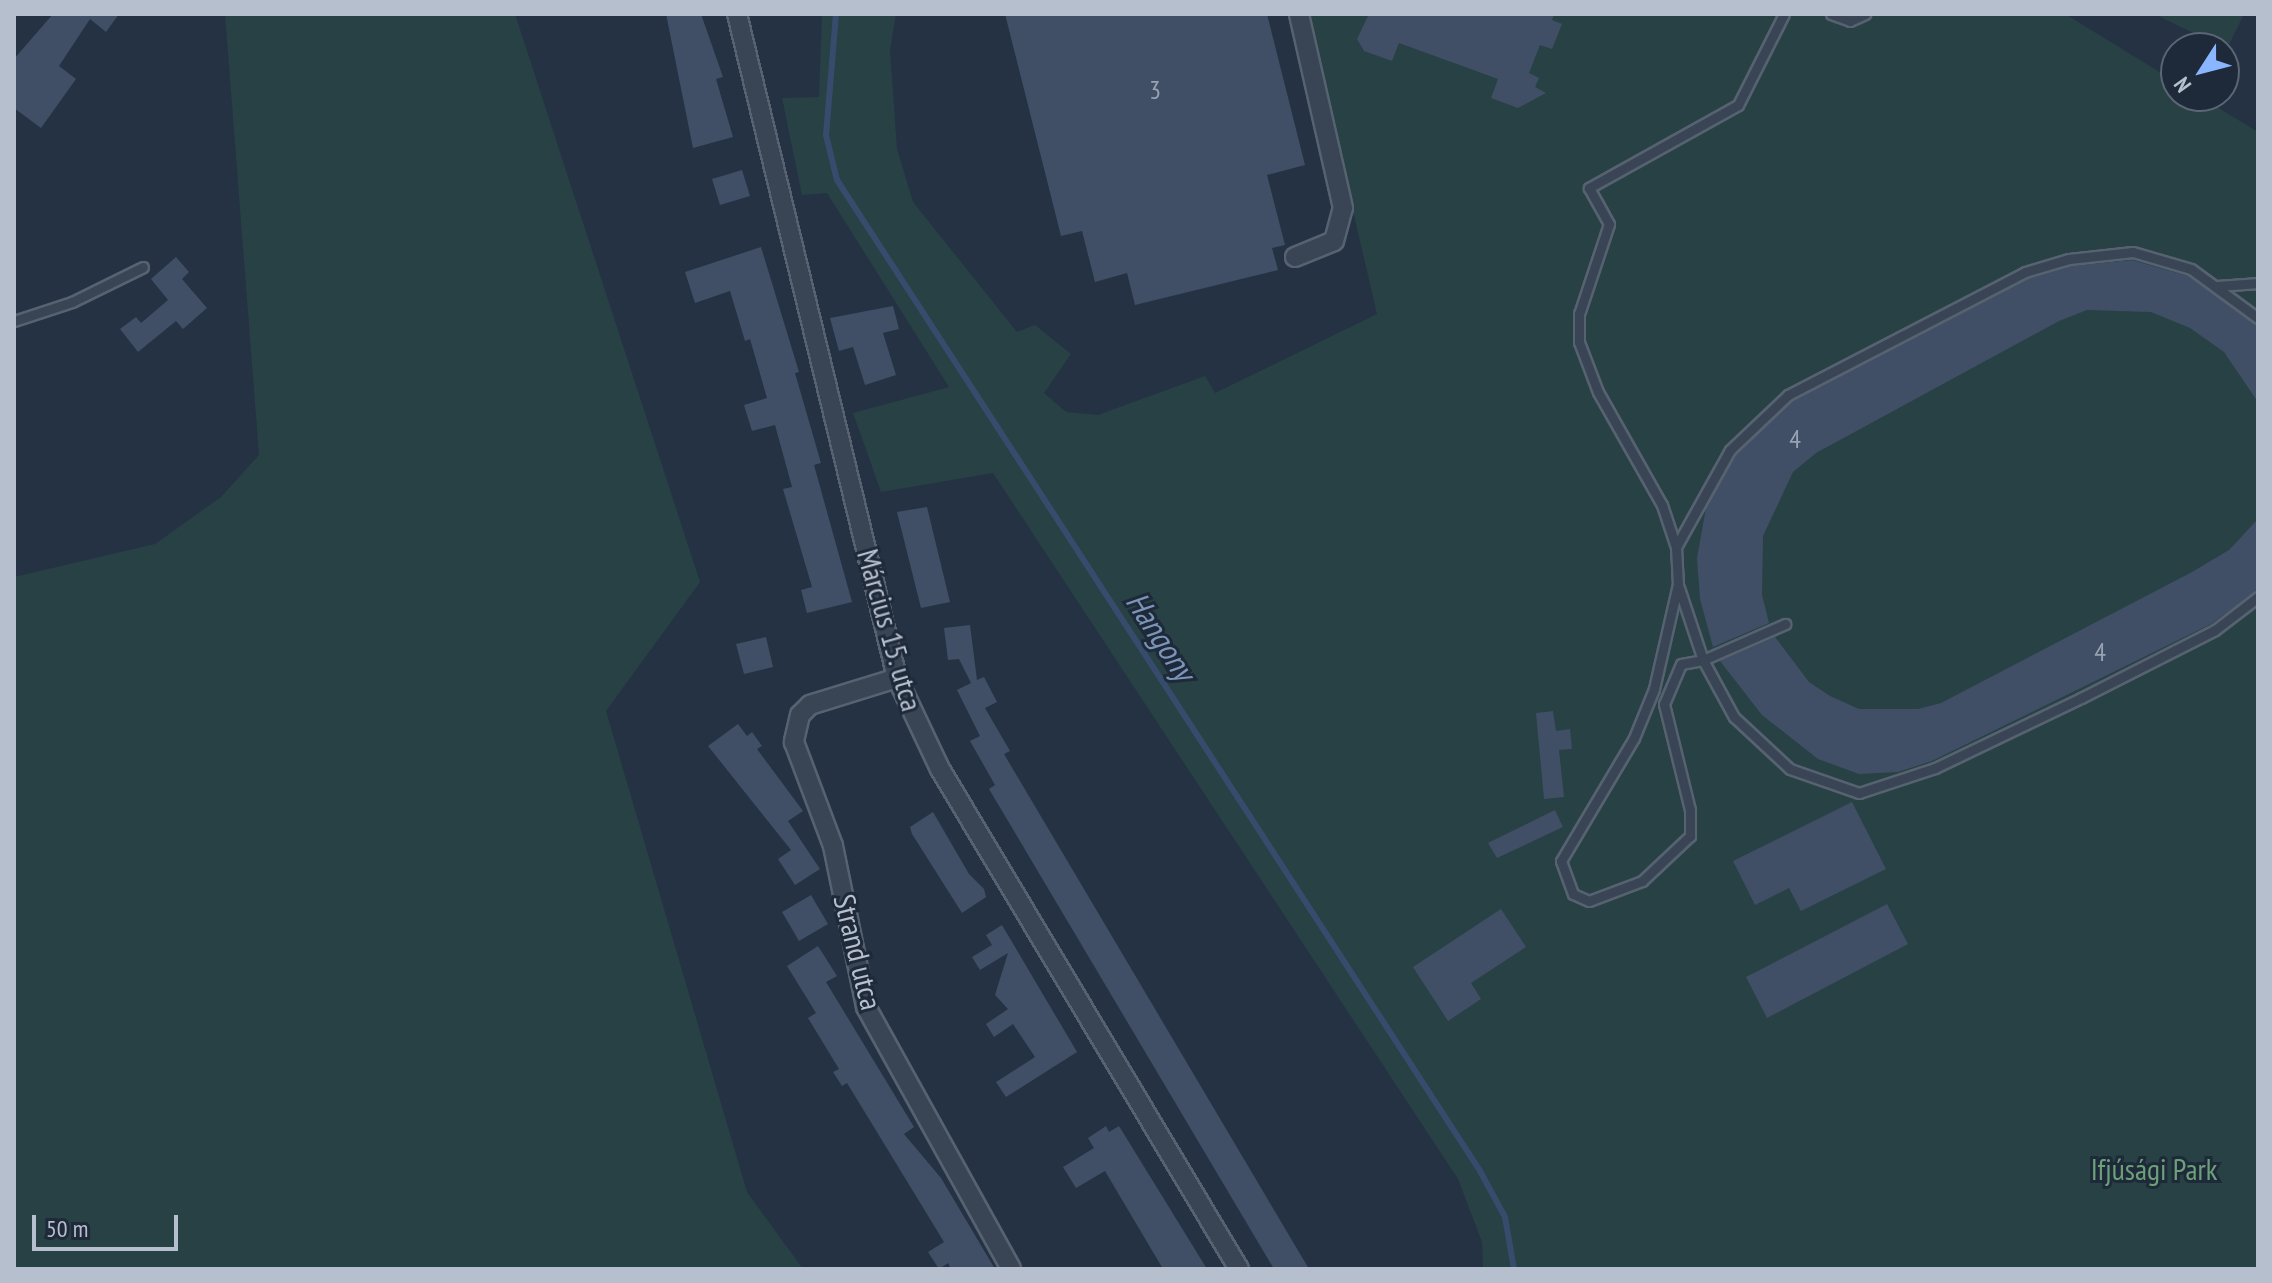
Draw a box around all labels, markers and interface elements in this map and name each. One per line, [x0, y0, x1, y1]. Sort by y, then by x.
north arrow [2160, 32, 2240, 112]
text: N [2167, 72, 2197, 98]
house number: 3 [1149, 74, 1161, 106]
house number: 4 [1789, 423, 1801, 455]
street label: Március 15. utca [849, 544, 931, 716]
water label: Hangony [1118, 585, 1204, 687]
house number: 4 [2094, 636, 2106, 668]
street label: Strand utca [826, 891, 890, 1013]
park label: Ifjúsági Park [2091, 1151, 2217, 1187]
scale bar [36, 1199, 182, 1249]
text: 50 m [46, 1213, 88, 1244]

